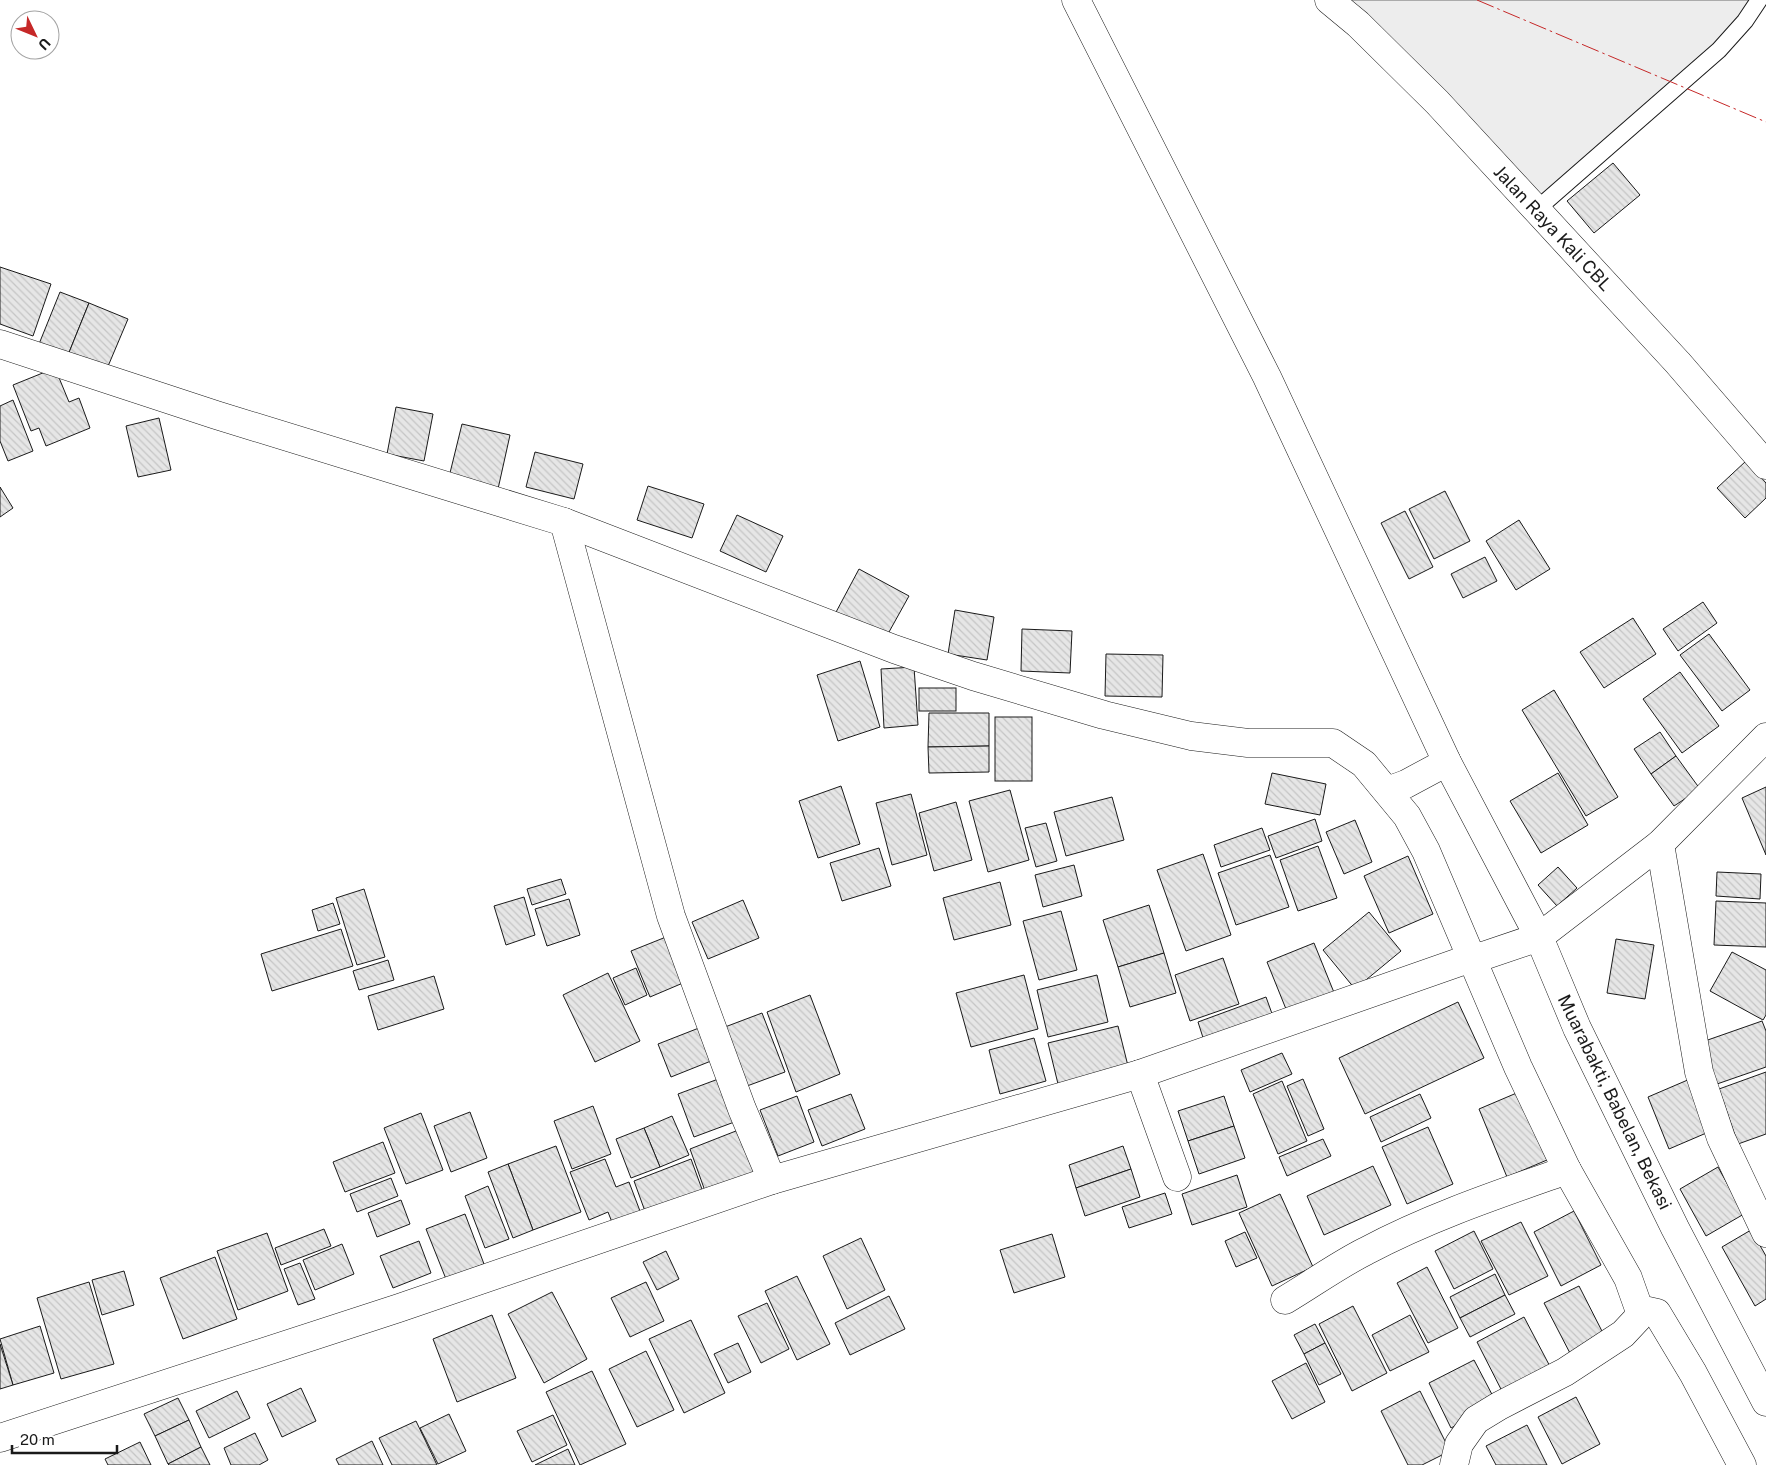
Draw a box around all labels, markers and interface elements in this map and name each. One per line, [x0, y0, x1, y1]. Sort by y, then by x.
north arrow [10, 10, 60, 60]
text: U [35, 35, 54, 53]
street label: Jalan Raya Kali CBL [1490, 161, 1616, 295]
street label: Muarabakti, Babelan, Bekasi [1554, 991, 1676, 1213]
scale bar [12, 1422, 118, 1454]
text: 20 m [20, 1431, 55, 1448]

